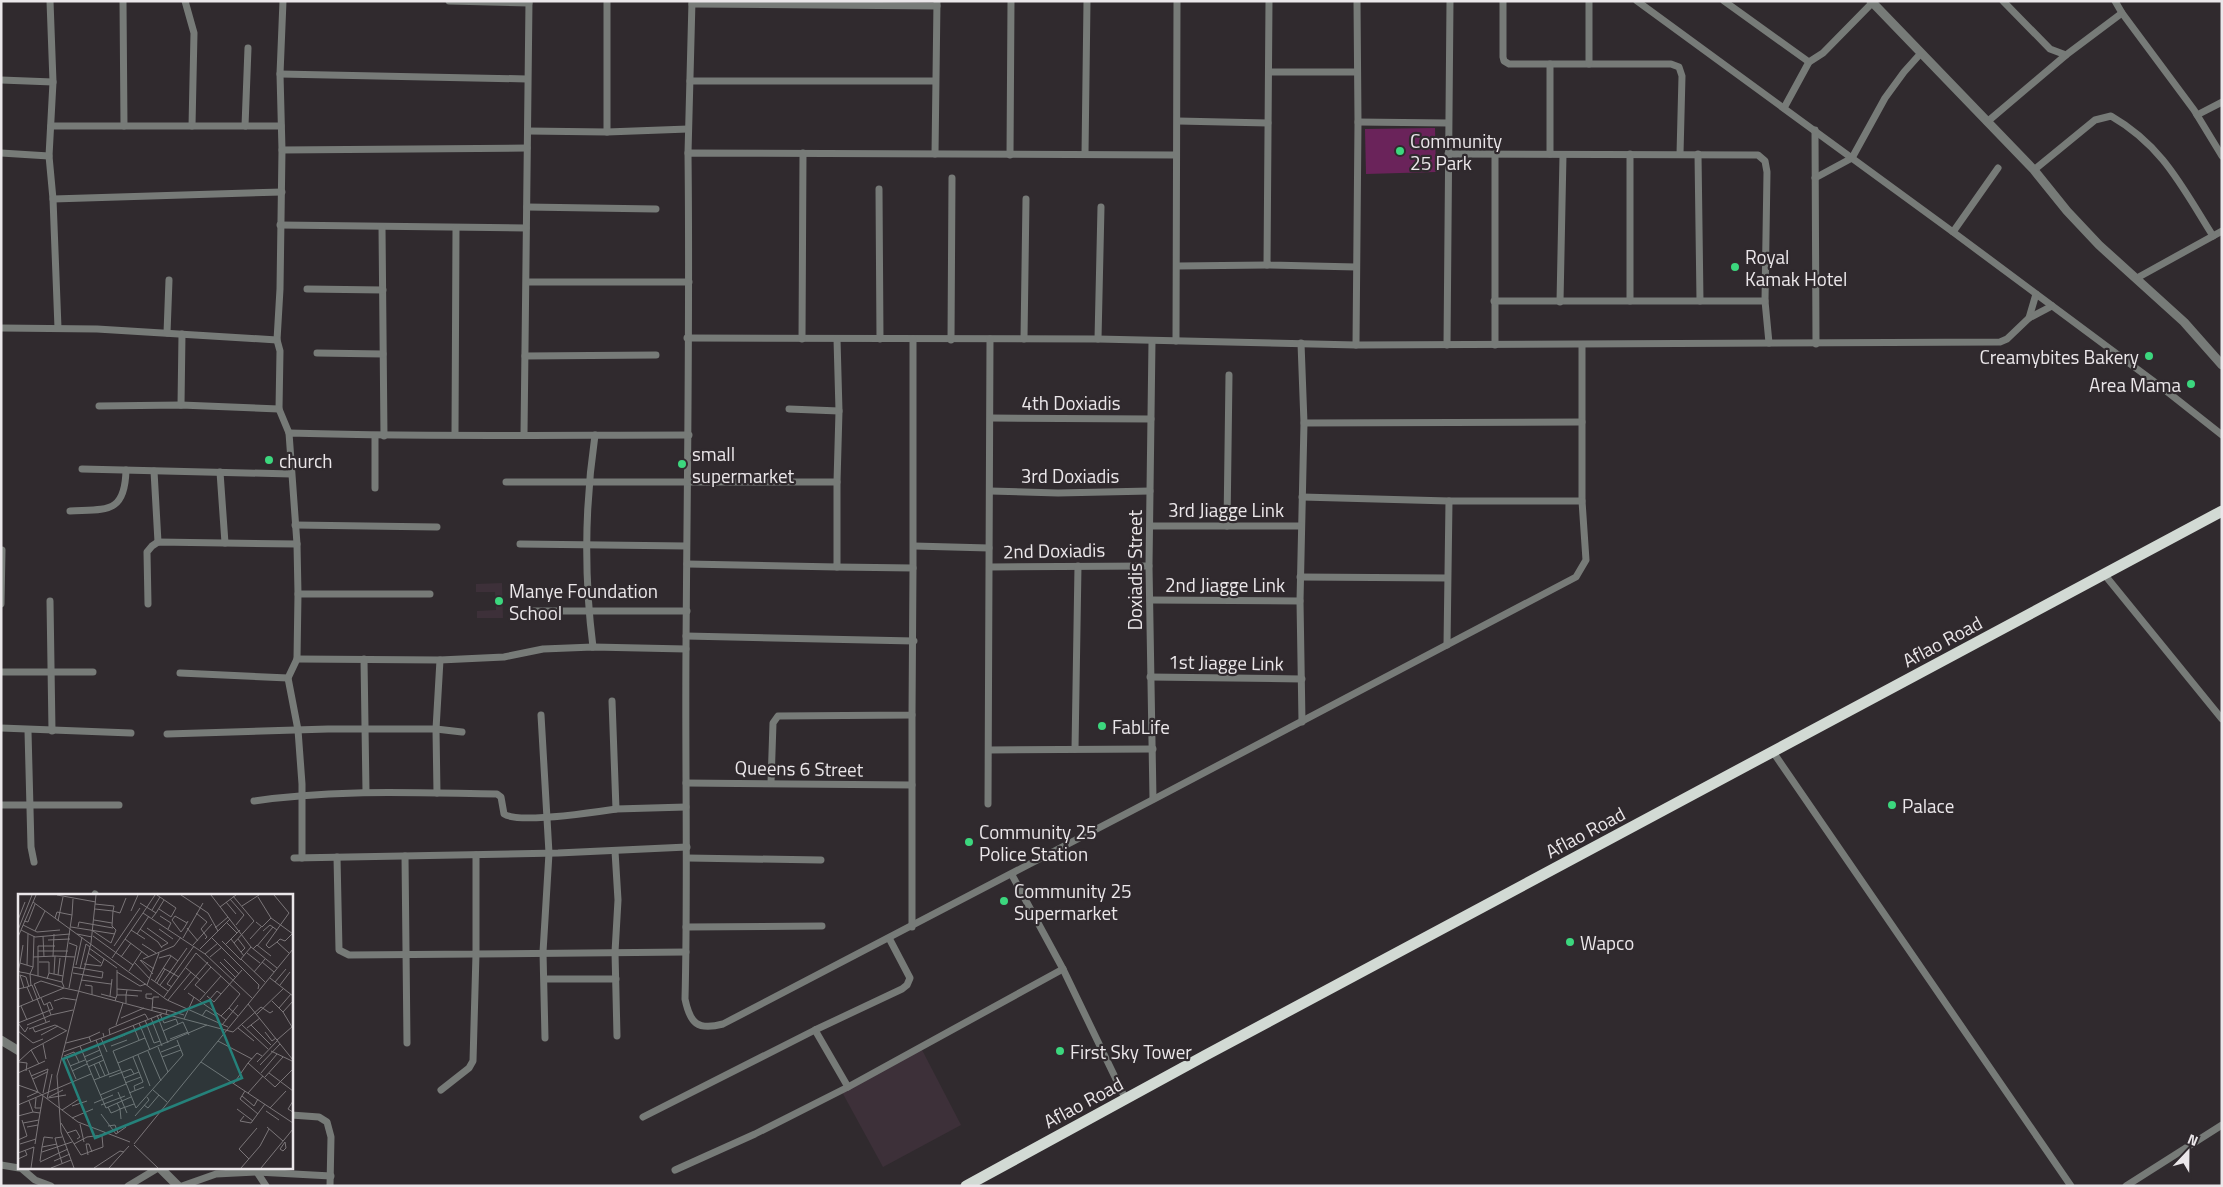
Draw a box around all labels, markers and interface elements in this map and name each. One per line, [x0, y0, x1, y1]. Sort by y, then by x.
place label: Community 25 Park [1410, 126, 1502, 177]
marker: Community 25 Park [1394, 145, 1406, 157]
place label: Royal Kamak Hotel [1745, 242, 1847, 293]
marker: Royal Kamak Hotel [1729, 261, 1741, 273]
place label: Creamybites Bakery [1979, 342, 2139, 371]
marker: Creamybites Bakery [2143, 350, 2155, 362]
place label: Area Mama [2089, 370, 2181, 399]
marker: Area Mama [2185, 378, 2197, 390]
street label: 4th Doxiadis [1021, 388, 1121, 417]
place label: small supermarket [692, 439, 794, 490]
place label: church [279, 446, 332, 475]
marker: church [263, 454, 275, 466]
marker: small supermarket [676, 458, 688, 470]
street label: 3rd Doxiadis [1021, 461, 1119, 490]
street label: 3rd Jiagge Link [1168, 495, 1284, 524]
street label: Doxiadis Street [1120, 509, 1149, 630]
street label: 2nd Doxiadis [1003, 535, 1106, 565]
street label: 2nd Jiagge Link [1165, 570, 1285, 599]
place label: Manye Foundation School [509, 576, 658, 627]
marker: Manye Foundation School [493, 595, 505, 607]
street label: Aflao Road [1897, 608, 1987, 674]
street label: 1st Jiagge Link [1168, 646, 1284, 678]
place label: FabLife [1112, 712, 1170, 741]
marker: FabLife [1096, 720, 1108, 732]
street label: Queens 6 Street [734, 752, 864, 784]
place label: Palace [1902, 791, 1954, 820]
street label: Aflao Road [1540, 799, 1630, 865]
marker: Palace [1886, 799, 1898, 811]
place label: Community 25 Police Station [979, 817, 1097, 868]
marker: Community 25 Police Station [963, 836, 975, 848]
place label: Community 25 Supermarket [1014, 876, 1132, 927]
inset map [18, 894, 292, 1170]
marker: Community 25 Supermarket [998, 895, 1010, 907]
place label: Wapco [1580, 928, 1634, 957]
marker: Wapco [1564, 936, 1576, 948]
place label: First Sky Tower [1070, 1037, 1192, 1066]
marker: First Sky Tower [1054, 1045, 1066, 1057]
street label: Aflao Road [1038, 1069, 1128, 1135]
north arrow [2163, 1127, 2213, 1177]
text: N [2185, 1128, 2201, 1151]

